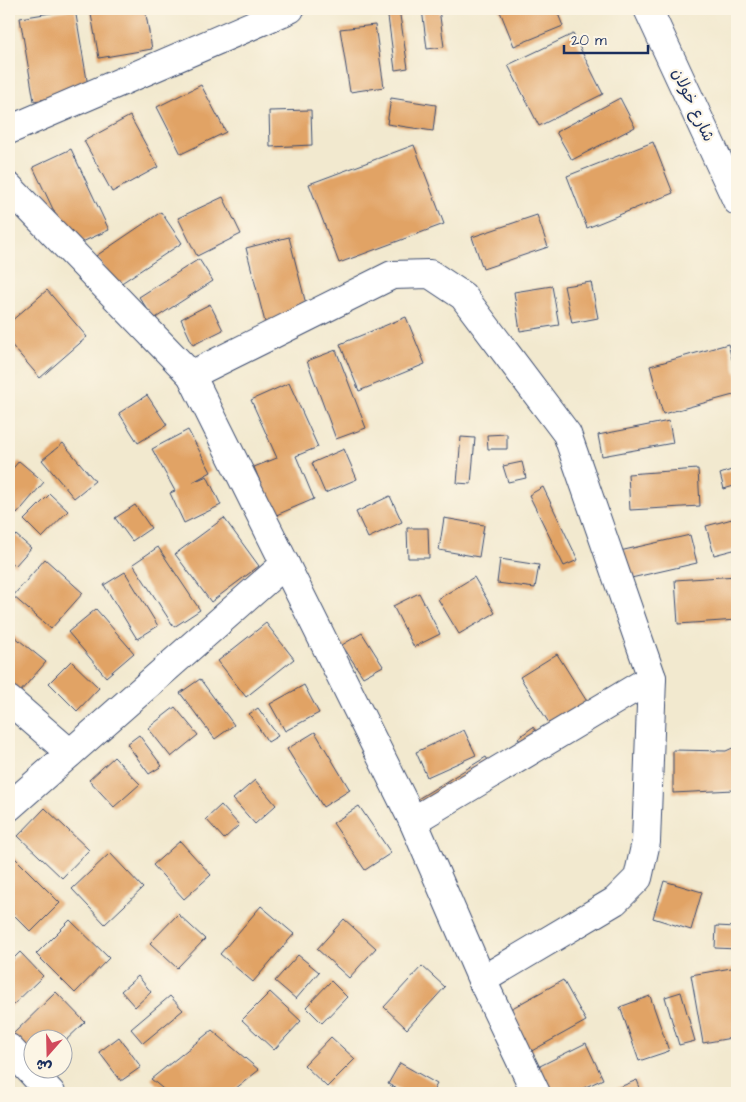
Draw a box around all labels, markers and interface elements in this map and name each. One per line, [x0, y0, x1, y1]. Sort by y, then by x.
scale bar [564, 22, 647, 54]
text: 20 m [571, 30, 607, 51]
street label: شارع خولان [666, 65, 720, 145]
north arrow [22, 1030, 72, 1080]
text: ش [33, 1053, 55, 1077]

